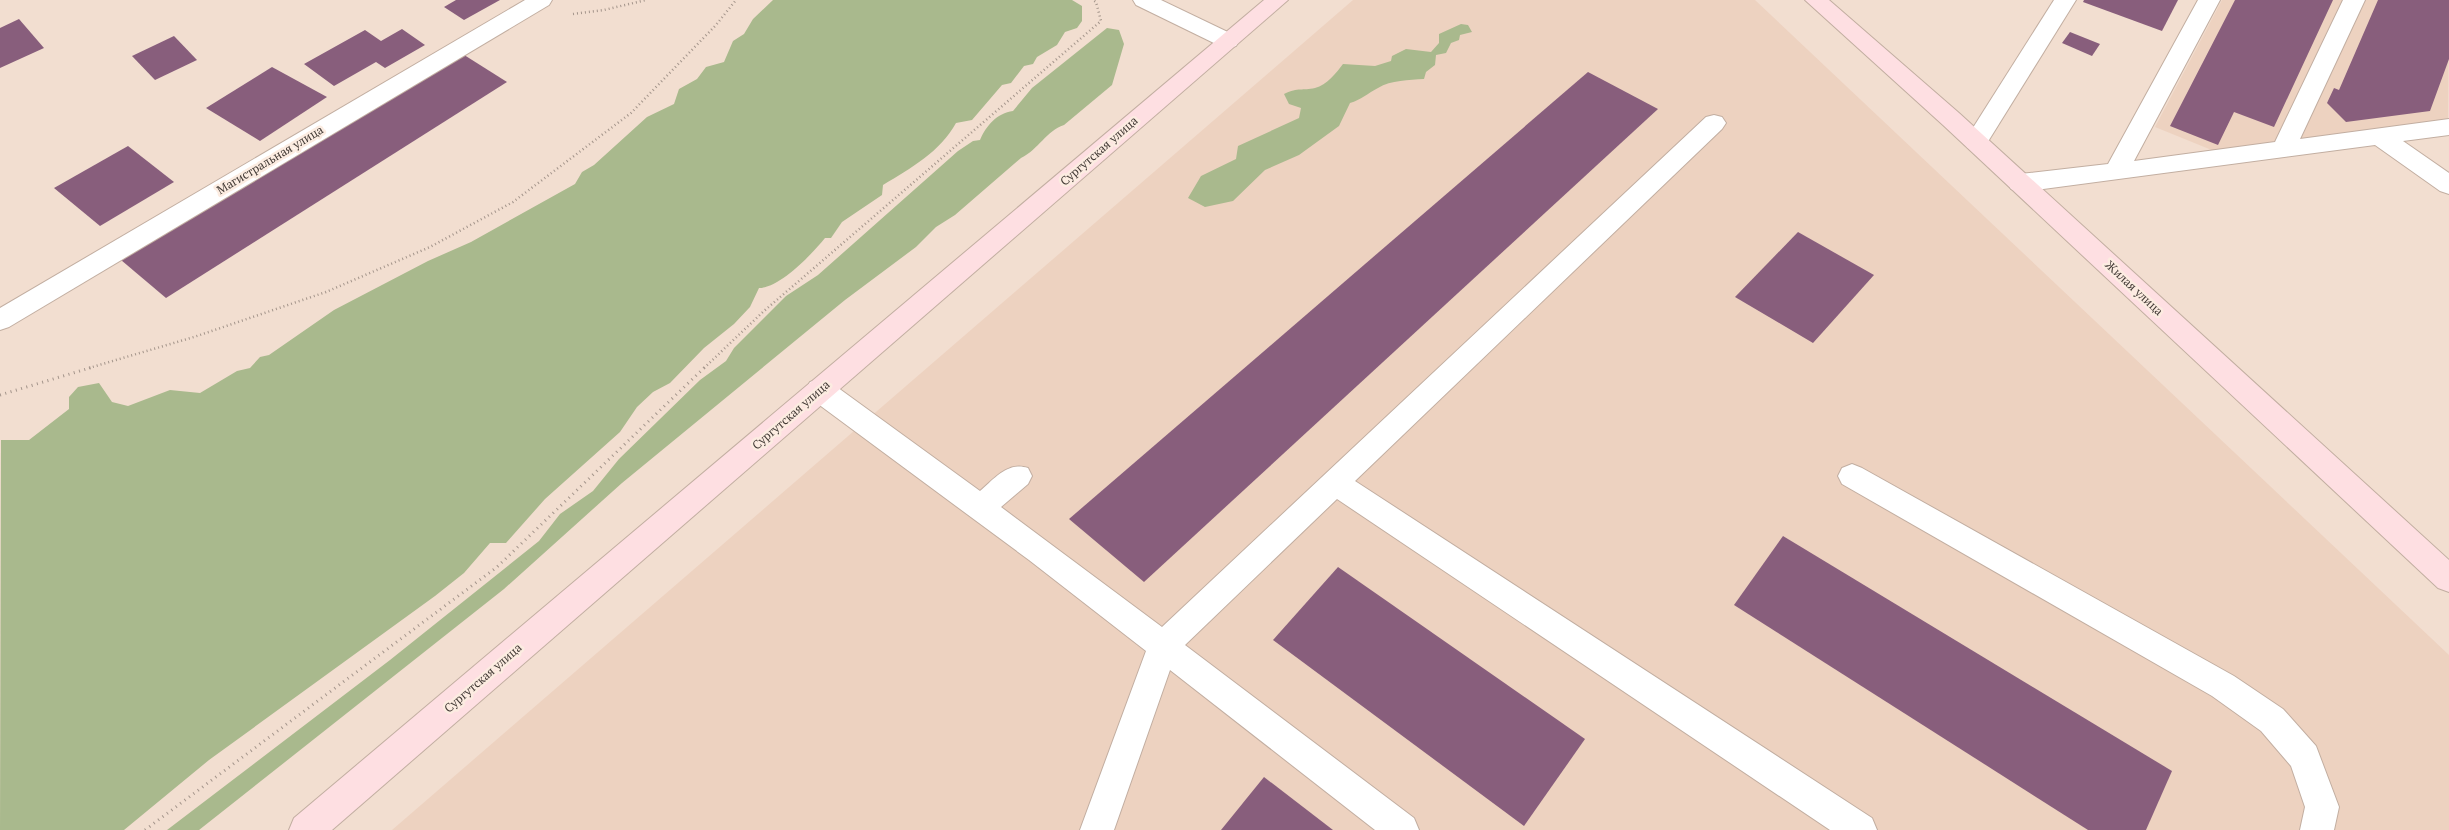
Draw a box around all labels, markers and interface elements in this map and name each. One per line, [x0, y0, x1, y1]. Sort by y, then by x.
street label: Сургутская улица [1057, 113, 1141, 188]
street label: Магистральная улица [214, 122, 326, 197]
street label: Жилая улица [2102, 257, 2166, 318]
street label: Сургутская улица [749, 377, 833, 452]
street label: Сургутская улица [441, 640, 525, 715]

